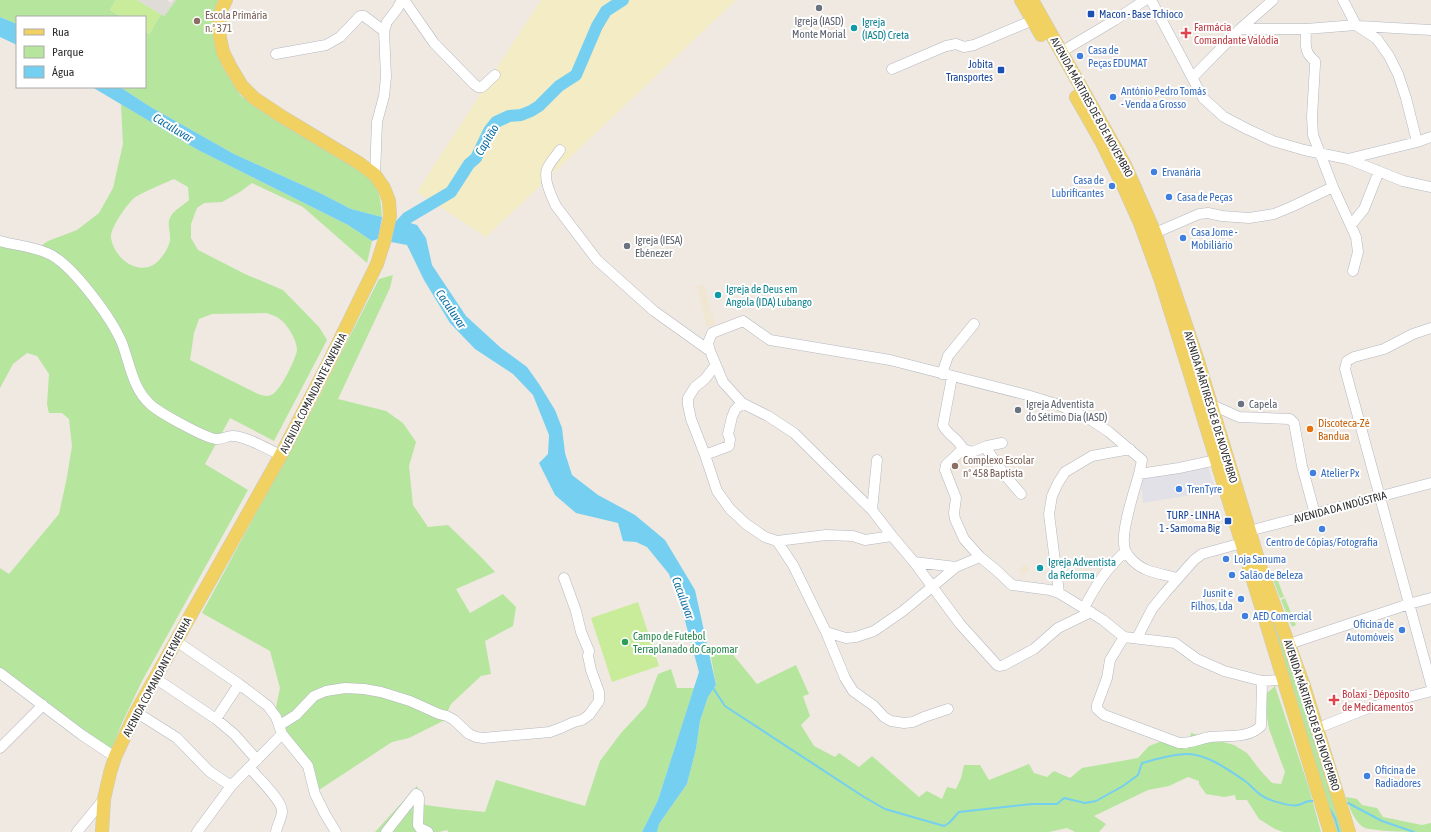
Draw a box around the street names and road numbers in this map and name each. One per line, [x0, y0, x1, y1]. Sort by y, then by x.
street label: AVENIDA MÁRTIRES DE 8 DE NOVEMBRO [1048, 35, 1136, 179]
street label: AVENIDA MÁRTIRES DE 8 DE NOVEMBRO [1182, 329, 1240, 485]
street label: AVENIDA COMANDANTE KWENHA [277, 330, 349, 455]
street label: AVENIDA DA INDÚSTRIA [1292, 489, 1388, 525]
street label: AVENIDA COMANDANTE KWENHA [120, 615, 194, 739]
street label: AVENIDA MÁRTIRES DE 8 DE NOVEMBRO [1282, 638, 1342, 792]

